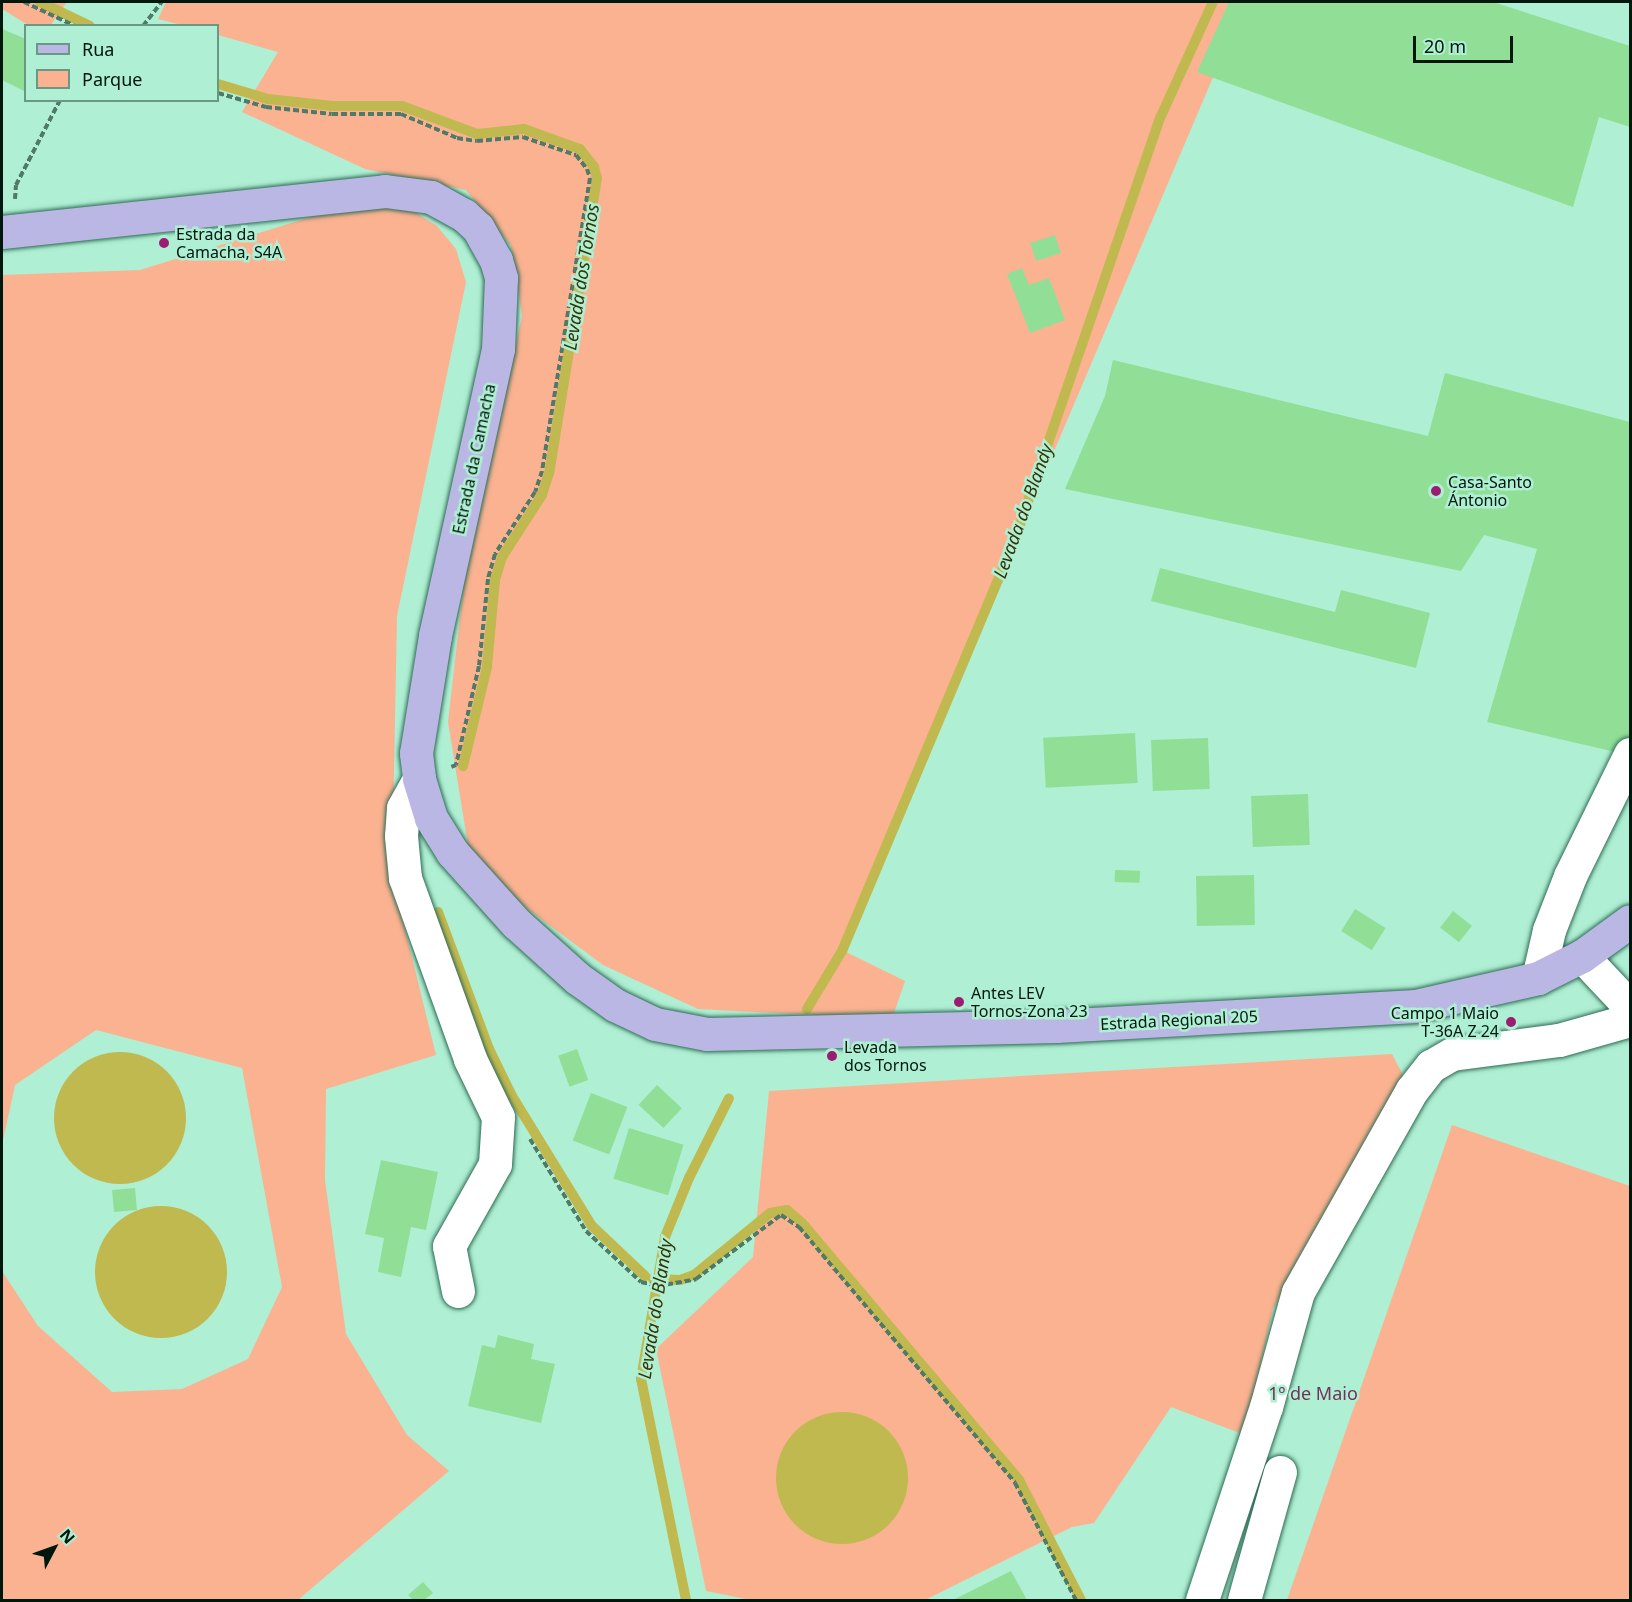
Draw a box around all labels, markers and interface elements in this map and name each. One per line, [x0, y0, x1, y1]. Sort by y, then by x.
legend [24, 24, 219, 102]
scale bar [1416, 24, 1516, 62]
text: 20 m [1424, 34, 1466, 58]
text: Rua [82, 37, 114, 61]
text: Parque [82, 67, 142, 91]
water label: Levada dos Tornos [559, 202, 603, 352]
place label: Estrada da Camacha, S4A [176, 224, 282, 262]
marker: Estrada da Camacha, S4A [157, 236, 171, 250]
street label: Estrada da Camacha [449, 382, 499, 536]
water label: Levada do Blandy [989, 441, 1057, 581]
place label: Casa-Santo Ántonio [1448, 472, 1532, 510]
marker: Casa-Santo Ántonio [1429, 484, 1443, 498]
place label: Antes LEV Tornos-Zona 23 [971, 983, 1088, 1021]
marker: Antes LEV Tornos-Zona 23 [952, 995, 966, 1009]
place label: Campo 1 Maio T-36A Z 24 [1391, 1003, 1499, 1041]
street label: Estrada Regional 205 [1100, 1006, 1258, 1034]
marker: Campo 1 Maio T-36A Z 24 [1504, 1015, 1518, 1029]
place label: Levada dos Tornos [844, 1037, 927, 1075]
marker: Levada dos Tornos [825, 1049, 839, 1063]
water label: Levada do Blandy [633, 1238, 677, 1380]
district label: 1º de Maio [1268, 1382, 1358, 1404]
north arrow [24, 1518, 84, 1578]
text: N [55, 1524, 80, 1548]

